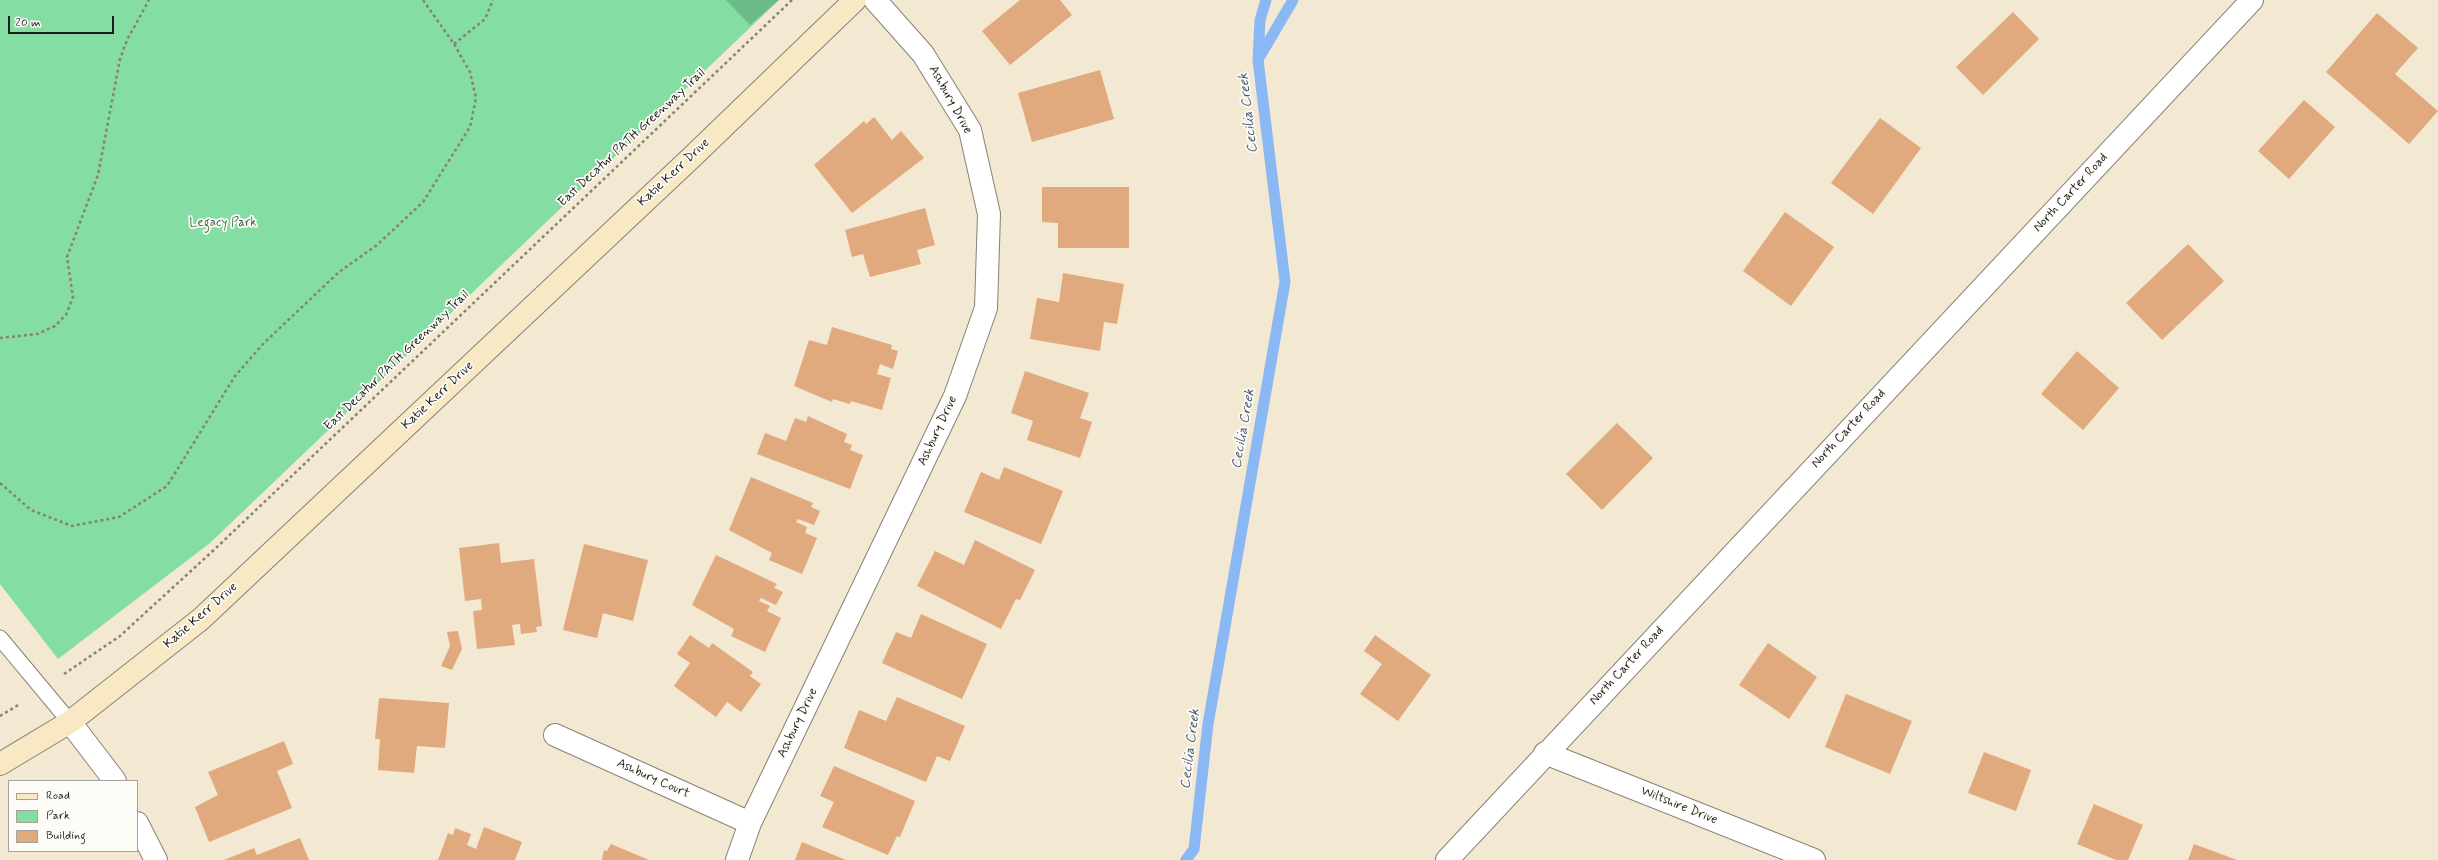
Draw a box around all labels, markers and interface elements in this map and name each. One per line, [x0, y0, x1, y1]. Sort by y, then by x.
scale bar [10, 8, 116, 34]
text: 20 m [15, 15, 41, 31]
street label: Ashbury Drive [925, 63, 975, 137]
street label: East Decatur PATH Greenway Trail [555, 66, 709, 210]
water label: Cecilia Creek [1236, 72, 1262, 154]
street label: Katie Kerr Drive [635, 136, 713, 210]
street label: North Carter Road [2031, 150, 2111, 236]
park label: Legacy Park [189, 215, 257, 231]
street label: East Decatur PATH Greenway Trail [321, 288, 473, 434]
street label: Katie Kerr Drive [399, 359, 477, 433]
street label: North Carter Road [1809, 386, 1889, 472]
water label: Cecilia Creek [1229, 388, 1259, 470]
street label: Ashbury Drive [915, 393, 961, 469]
street label: Katie Kerr Drive [161, 580, 241, 652]
street label: North Carter Road [1587, 623, 1667, 709]
street label: Ashbury Drive [774, 686, 822, 760]
water label: Cecilia Creek [1178, 708, 1204, 790]
street label: Ashbury Court [614, 756, 692, 802]
legend [8, 780, 138, 852]
street label: Wiltshire Drive [1638, 784, 1720, 828]
text: Road [46, 788, 70, 804]
text: Park [46, 808, 70, 824]
text: Building [46, 828, 86, 844]

